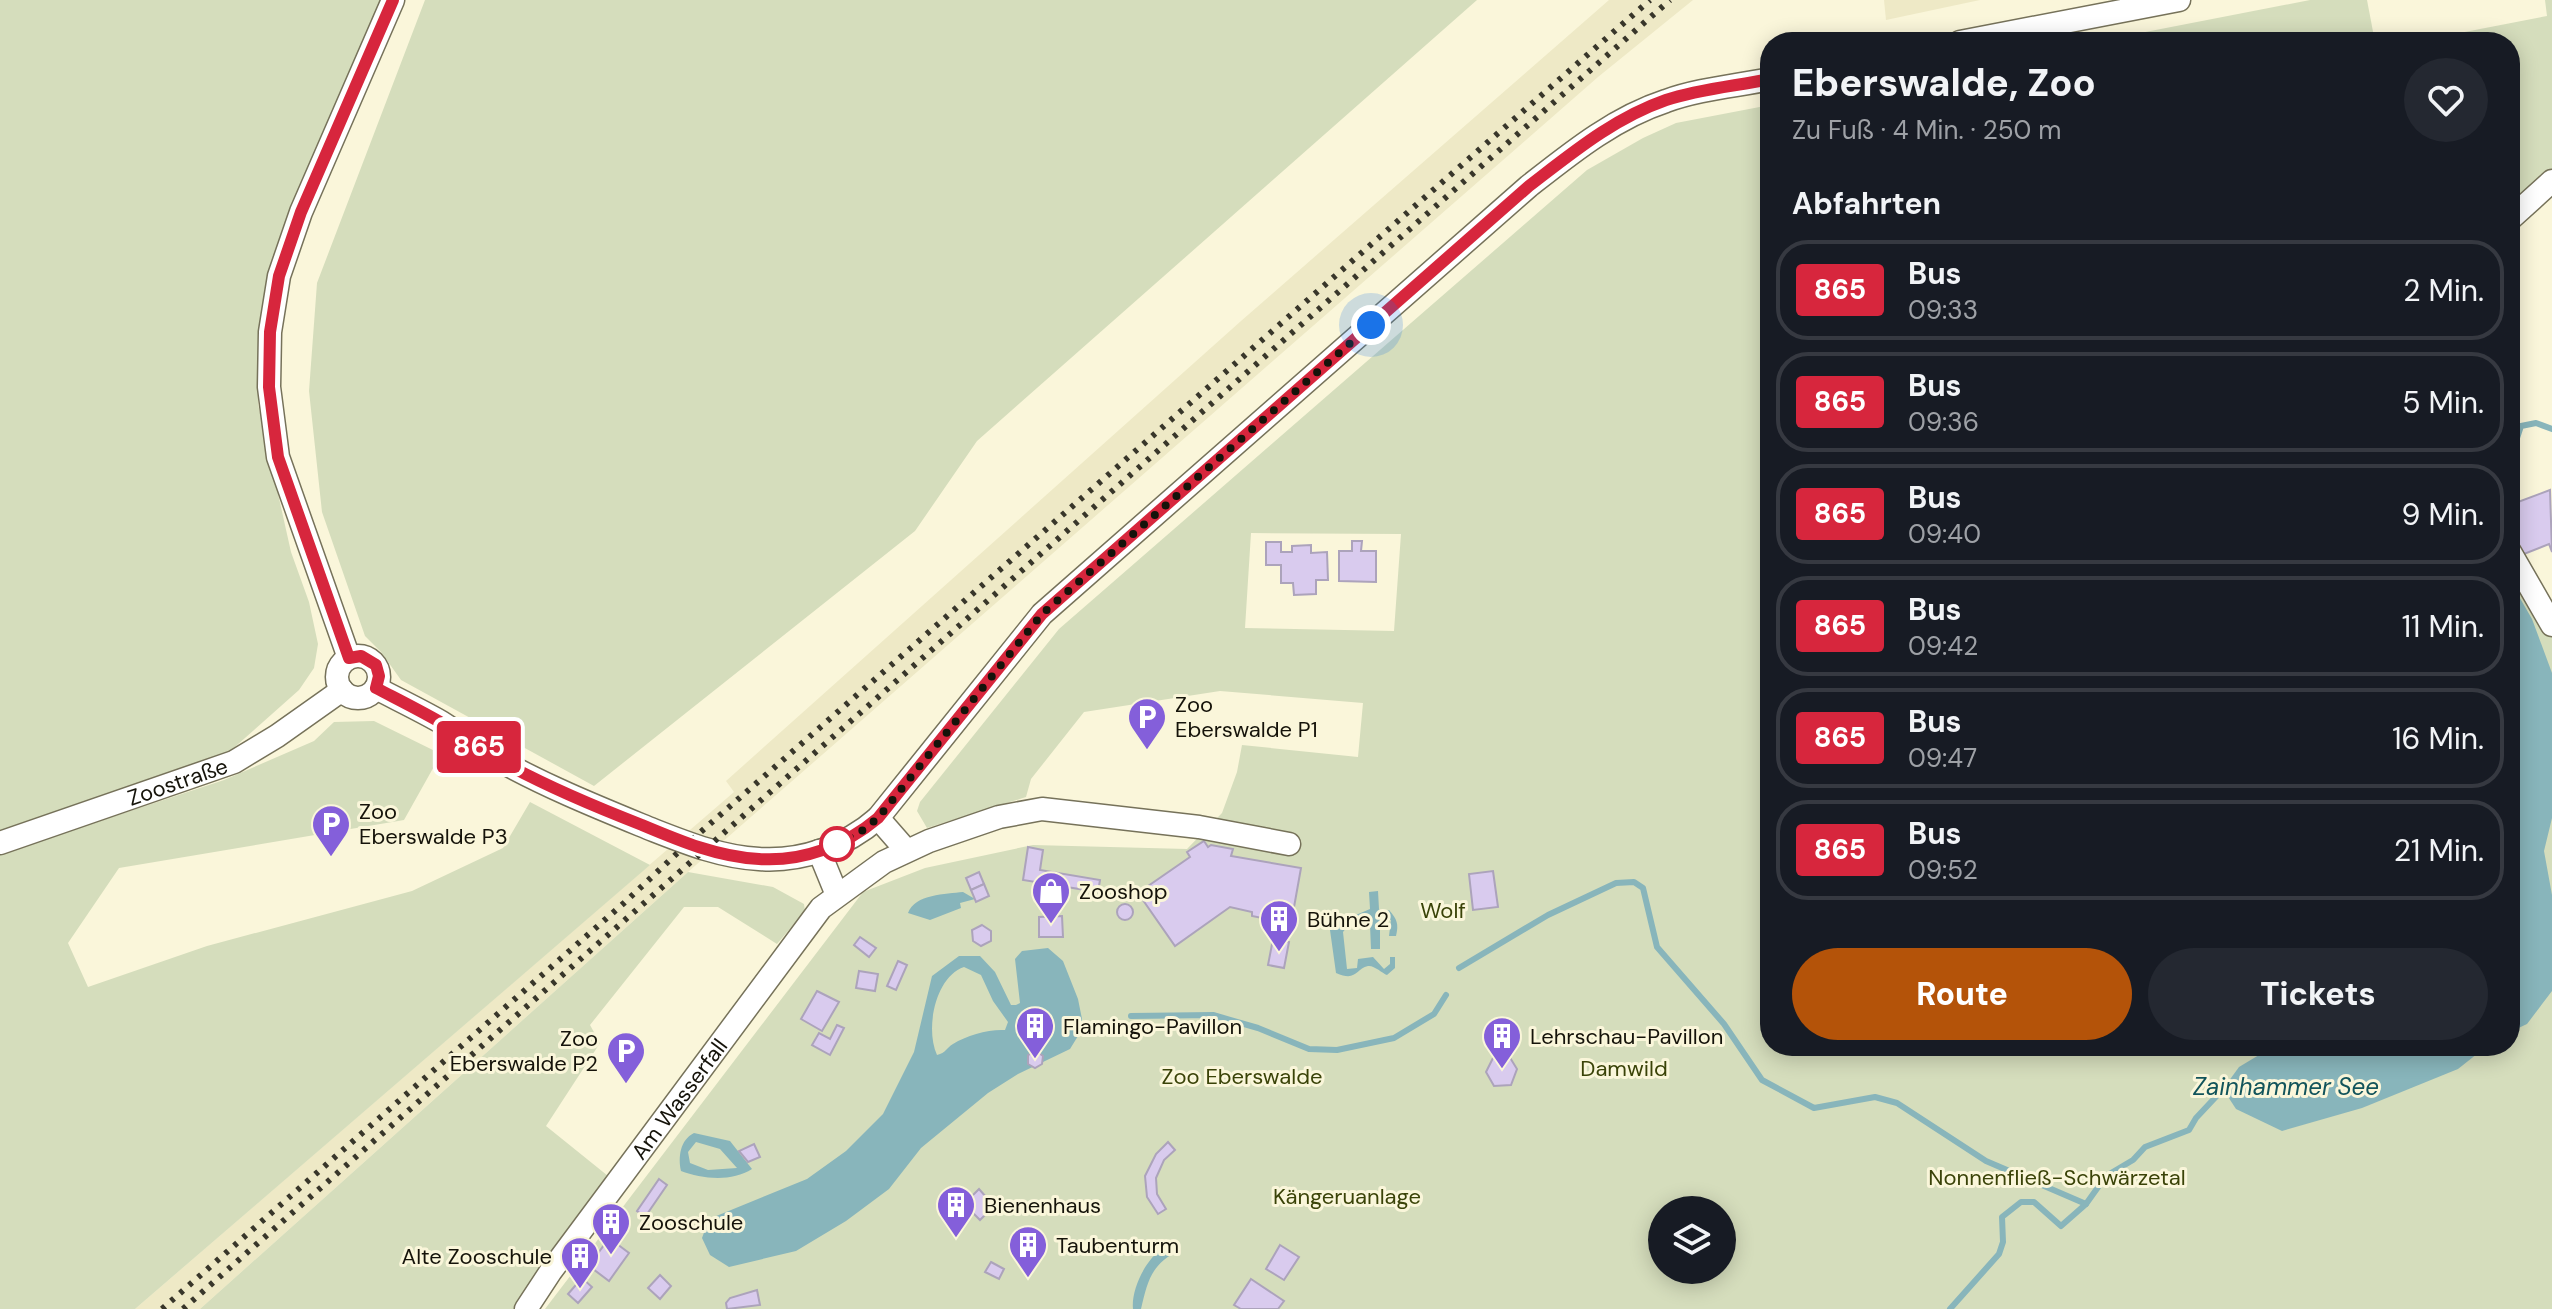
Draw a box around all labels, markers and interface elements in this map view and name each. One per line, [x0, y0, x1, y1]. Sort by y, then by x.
text: Eberswalde, Zoo [1792, 58, 2096, 108]
button: heart [2404, 58, 2488, 142]
text: Zu Fuß · 4 Min. · 250 m [1792, 113, 2061, 147]
text: Abfahrten [1792, 184, 1941, 223]
text: Bus [1908, 254, 1962, 293]
text: 865 [1814, 271, 1866, 308]
text: 2 Min. [2403, 271, 2484, 310]
text: 09:33 [1908, 293, 1978, 327]
your location [1351, 305, 1391, 345]
text: Bus [1908, 366, 1962, 405]
text: 865 [1814, 383, 1866, 420]
text: 5 Min. [2402, 383, 2484, 422]
text: 09:36 [1908, 405, 1979, 439]
text: Bus [1908, 478, 1962, 517]
text: 865 [1814, 495, 1866, 532]
text: 9 Min. [2402, 495, 2484, 534]
text: 09:40 [1908, 517, 1981, 551]
text: Bus [1908, 590, 1962, 629]
text: 865 [1814, 607, 1866, 644]
text: 11 Min. [2402, 607, 2484, 646]
text: 09:42 [1908, 629, 1978, 663]
place label: Zoo Eberswalde P1 [1175, 690, 1318, 744]
parking icon: Zoo Eberswalde P1 [1126, 696, 1168, 751]
text: Bus [1908, 702, 1962, 741]
text: 865 [1814, 719, 1866, 756]
text: 16 Min. [2392, 719, 2484, 758]
line badge: 865 [433, 721, 525, 773]
text: 865 [453, 728, 505, 765]
text: 09:47 [1908, 741, 1977, 775]
street label: Zoostraße [124, 751, 232, 813]
place label: Zoo Eberswalde P3 [359, 797, 508, 851]
parking icon: Zoo Eberswalde P3 [310, 803, 352, 858]
text: Bus [1908, 814, 1962, 853]
unlabelled marker [820, 827, 854, 861]
text: 865 [1814, 831, 1866, 868]
text: 21 Min. [2394, 831, 2484, 870]
text: 09:52 [1908, 853, 1978, 887]
shop icon: Zooshop [1030, 870, 1072, 925]
place label: Zooshop [1079, 877, 1168, 906]
park label: Wolf [1420, 896, 1466, 925]
building icon: Bühne 2 [1258, 898, 1300, 953]
place label: Bühne 2 [1307, 905, 1389, 934]
button: Route [1792, 948, 2132, 1040]
button: Tickets [2148, 948, 2488, 1040]
building icon: Flamingo-Pavillon [1014, 1005, 1056, 1060]
place label: Flamingo-Pavillon [1063, 1012, 1242, 1041]
building icon: Lehrschau-Pavillon [1481, 1015, 1523, 1070]
place label: Lehrschau-Pavillon [1530, 1022, 1723, 1051]
place label: Zoo Eberswalde P2 [450, 1024, 598, 1078]
parking icon: Zoo Eberswalde P2 [605, 1030, 647, 1085]
street label: Am Wasserfall [625, 1033, 734, 1166]
park label: Damwild [1580, 1054, 1668, 1083]
park label: Zoo Eberswalde [1162, 1062, 1322, 1091]
water label: Zainhammer See [2193, 1071, 2379, 1102]
park label: Nonnenfließ-Schwärzetal [1928, 1163, 2186, 1192]
park label: Kängeruanlage [1273, 1182, 1421, 1211]
building icon: Bienenhaus [935, 1184, 977, 1239]
place label: Bienenhaus [984, 1191, 1101, 1220]
map controls [1648, 1196, 1736, 1284]
button: layers [1648, 1196, 1736, 1284]
building icon: Zooschule [590, 1201, 632, 1256]
place label: Zooschule [639, 1208, 743, 1237]
building icon: Taubenturm [1007, 1224, 1049, 1279]
place label: Taubenturm [1056, 1231, 1179, 1260]
building icon: Alte Zooschule [559, 1235, 601, 1290]
place label: Alte Zooschule [402, 1242, 552, 1271]

